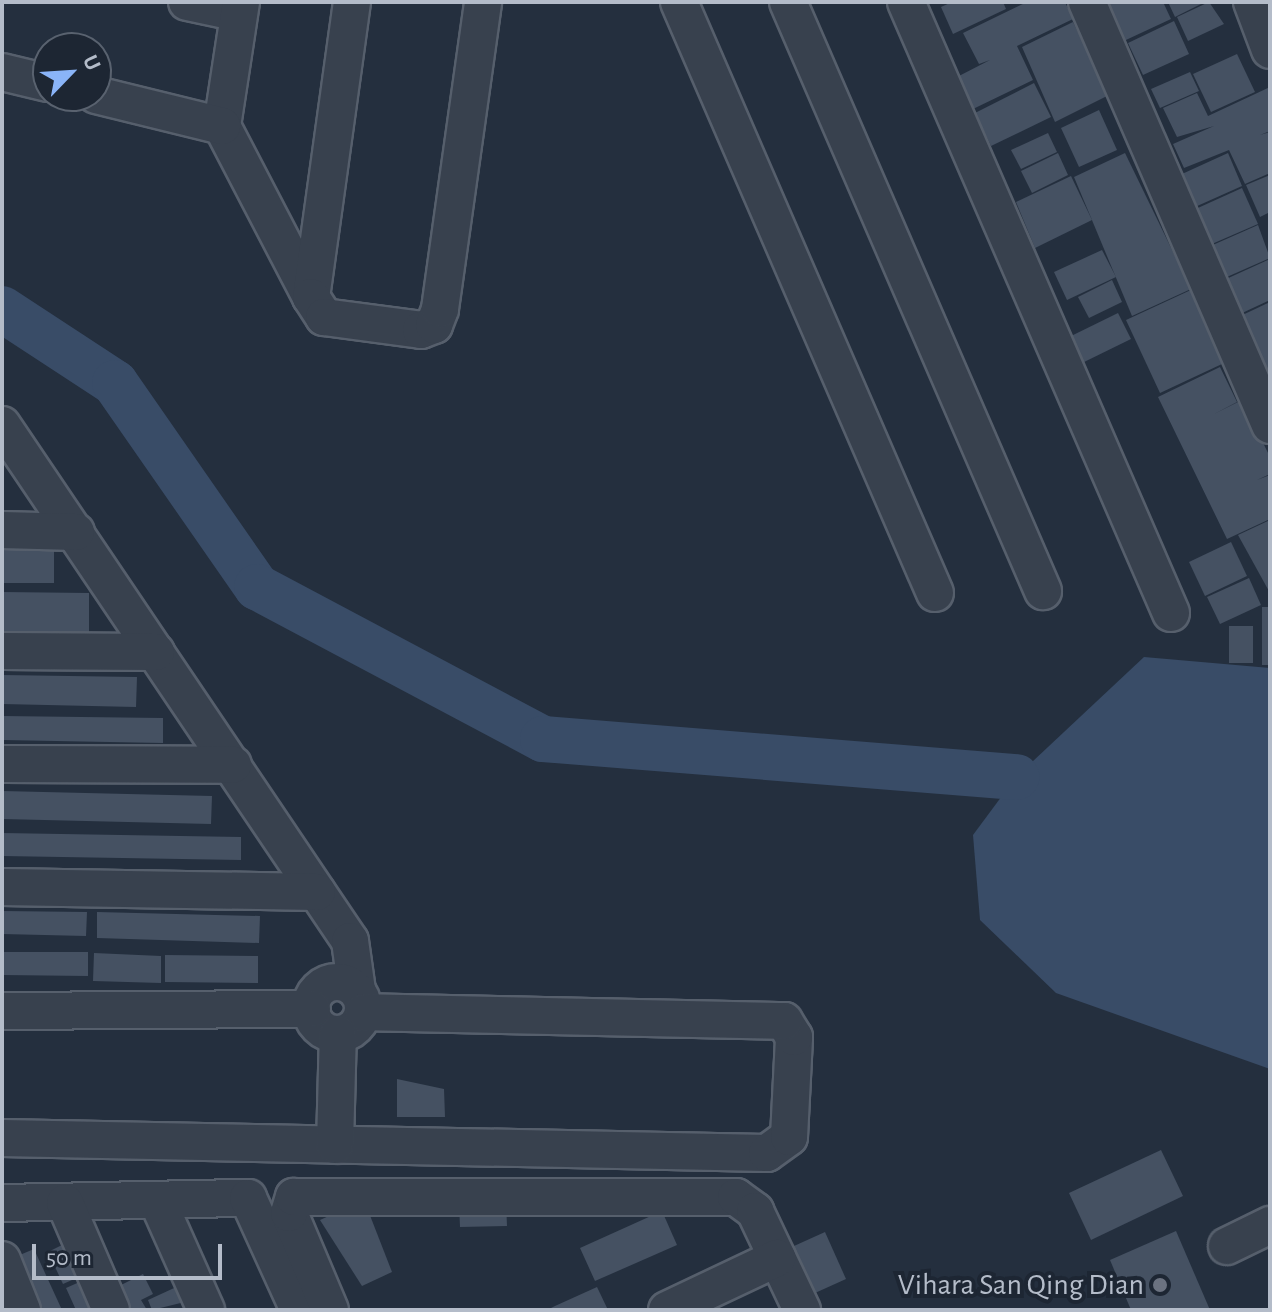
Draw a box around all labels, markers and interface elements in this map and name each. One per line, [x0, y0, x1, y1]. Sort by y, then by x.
north arrow [32, 32, 112, 112]
text: U [79, 52, 105, 74]
scale bar [36, 1228, 226, 1278]
text: 50 m [46, 1246, 92, 1270]
place label: Vihara San Qing Dian [898, 1267, 1144, 1303]
marker: Vihara San Qing Dian [1151, 1276, 1169, 1294]

